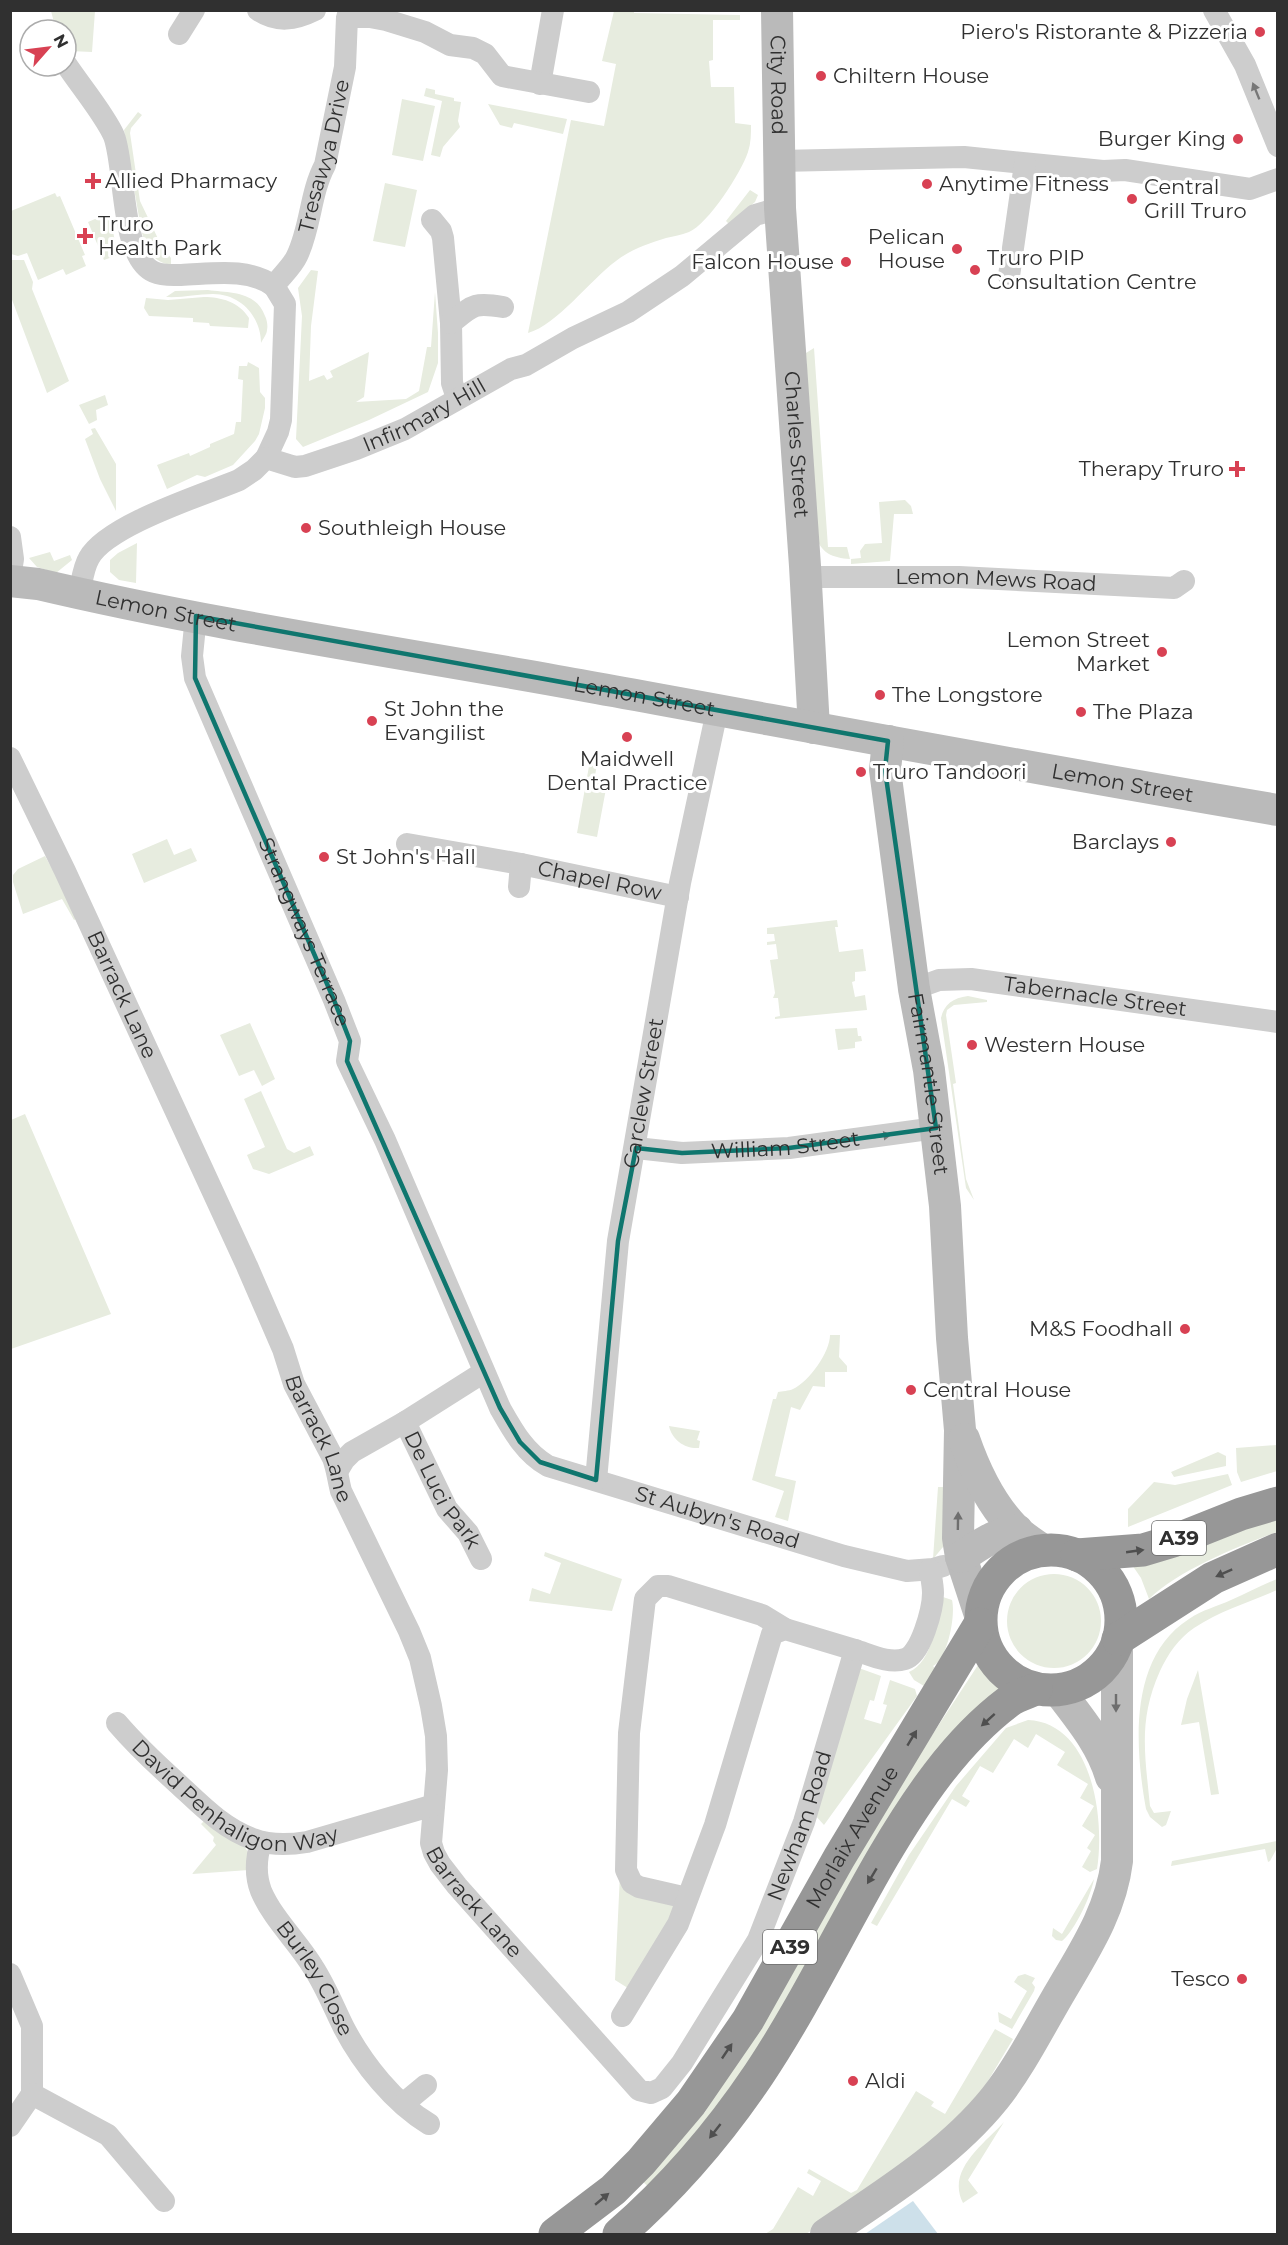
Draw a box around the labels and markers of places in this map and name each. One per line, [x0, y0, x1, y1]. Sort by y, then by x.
place label: Piero's Ristorante & Pizzeria [960, 19, 1248, 44]
marker: Piero's Ristorante & Pizzeria [1253, 25, 1267, 39]
place label: Chiltern House [833, 63, 989, 88]
marker: Chiltern House [814, 69, 828, 83]
place label: Burger King [1098, 126, 1226, 151]
marker: Burger King [1231, 132, 1245, 146]
place label: Allied Pharmacy [105, 168, 278, 193]
place label: Anytime Fitness [939, 171, 1109, 196]
marker: Allied Pharmacy [86, 174, 100, 188]
place label: Central Grill Truro [1144, 174, 1247, 223]
marker: Anytime Fitness [920, 177, 934, 191]
marker: Central Grill Truro [1125, 192, 1139, 206]
place label: Truro Health Park [98, 211, 222, 260]
place label: Pelican House [868, 224, 945, 273]
marker: Truro Health Park [76, 227, 94, 245]
marker: Pelican House [950, 242, 964, 256]
place label: Truro PIP Consultation Centre [987, 245, 1197, 294]
place label: Falcon House [691, 249, 834, 274]
marker: Falcon House [839, 255, 853, 269]
marker: Truro PIP Consultation Centre [968, 263, 982, 277]
place label: Therapy Truro [1079, 456, 1224, 481]
marker: Therapy Truro [1228, 460, 1246, 478]
place label: Southleigh House [318, 515, 506, 540]
marker: Southleigh House [299, 521, 313, 535]
place label: Lemon Street Market [1006, 627, 1150, 676]
marker: Lemon Street Market [1155, 645, 1169, 659]
place label: The Longstore [892, 682, 1043, 707]
marker: The Longstore [873, 688, 887, 702]
place label: St John the Evangilist [384, 696, 504, 745]
place label: The Plaza [1093, 699, 1194, 724]
marker: The Plaza [1074, 705, 1088, 719]
marker: St John the Evangilist [365, 714, 379, 728]
marker: Maidwell Dental Practice [620, 730, 634, 744]
place label: Maidwell Dental Practice [547, 746, 707, 795]
place label: Truro Tandoori [873, 759, 1027, 784]
marker: Truro Tandoori [854, 765, 868, 779]
place label: Barclays [1072, 829, 1159, 854]
marker: Barclays [1164, 835, 1178, 849]
place label: St John's Hall [336, 844, 476, 869]
marker: St John's Hall [317, 850, 331, 864]
place label: Western House [984, 1032, 1145, 1057]
marker: Western House [965, 1038, 979, 1052]
place label: M&S Foodhall [1029, 1316, 1173, 1341]
marker: M&S Foodhall [1178, 1322, 1192, 1336]
place label: Central House [923, 1377, 1071, 1402]
marker: Central House [904, 1383, 918, 1397]
place label: Tesco [1171, 1966, 1230, 1991]
marker: Tesco [1235, 1972, 1249, 1986]
place label: Aldi [865, 2068, 906, 2093]
marker: Aldi [846, 2074, 860, 2088]

